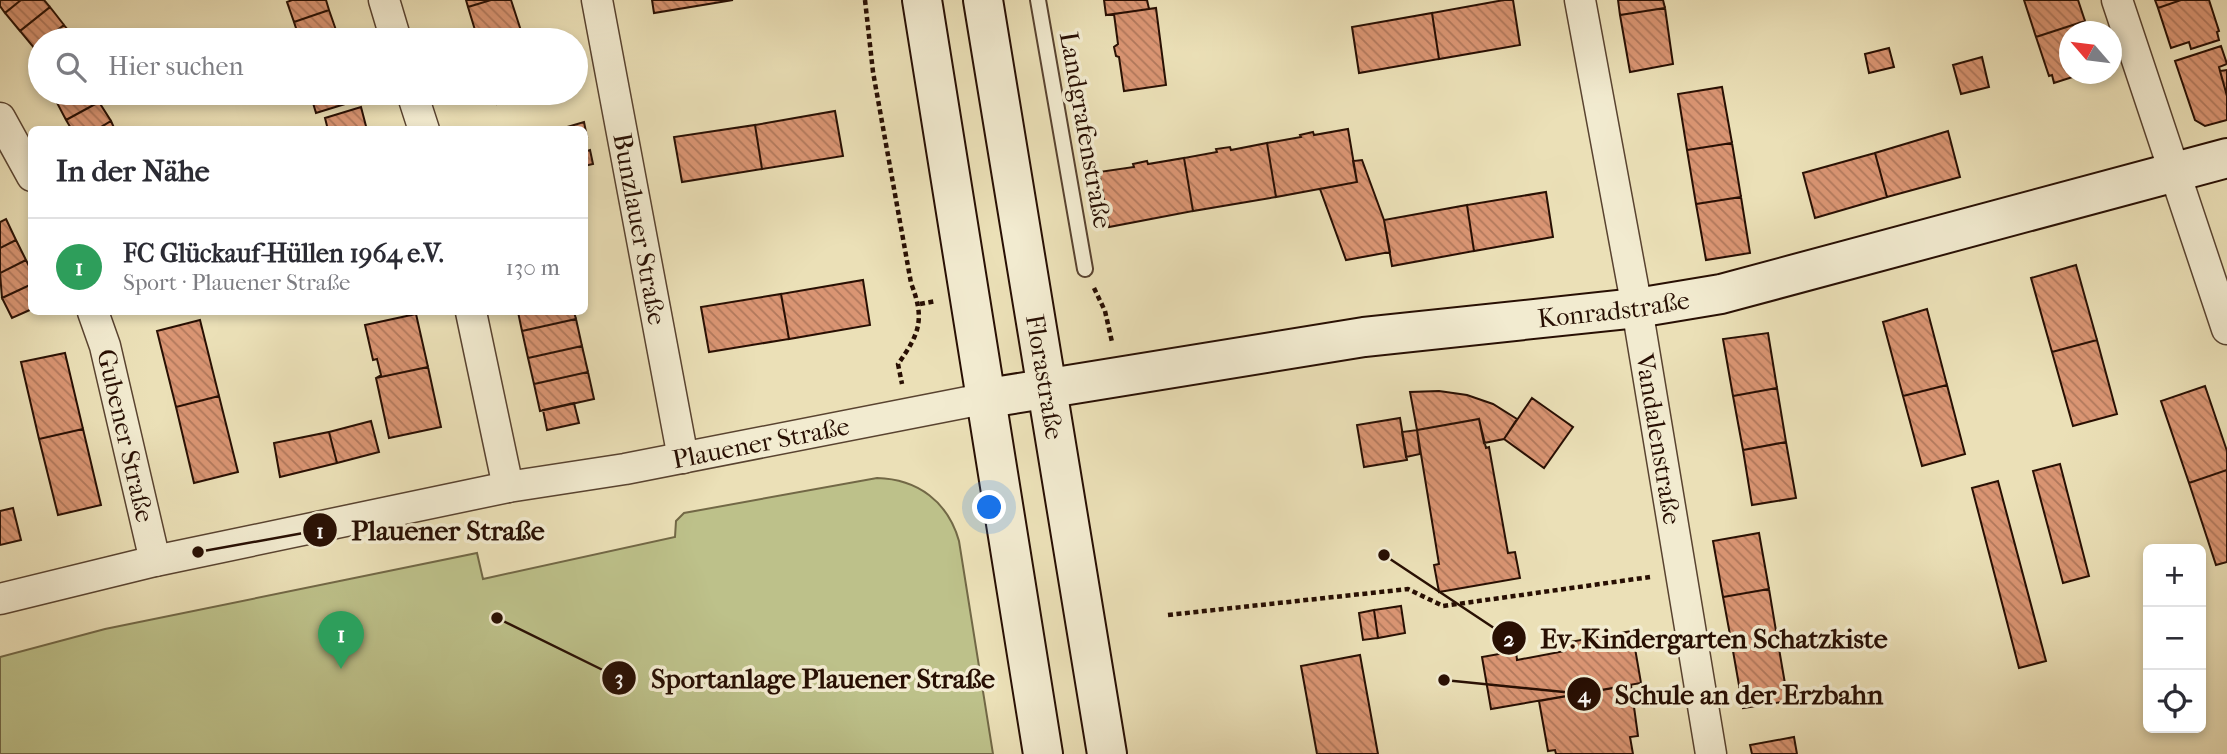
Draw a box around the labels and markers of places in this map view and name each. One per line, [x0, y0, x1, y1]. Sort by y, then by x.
callout: Plauener Straße [302, 506, 559, 555]
pin: 1 [318, 611, 364, 669]
callout: Ev. Kindergarten Schatzkiste [1492, 614, 1902, 663]
callout: Sportanlage Plauener Straße [602, 653, 1009, 702]
callout: Schule an der Erzbahn [1566, 670, 1897, 719]

